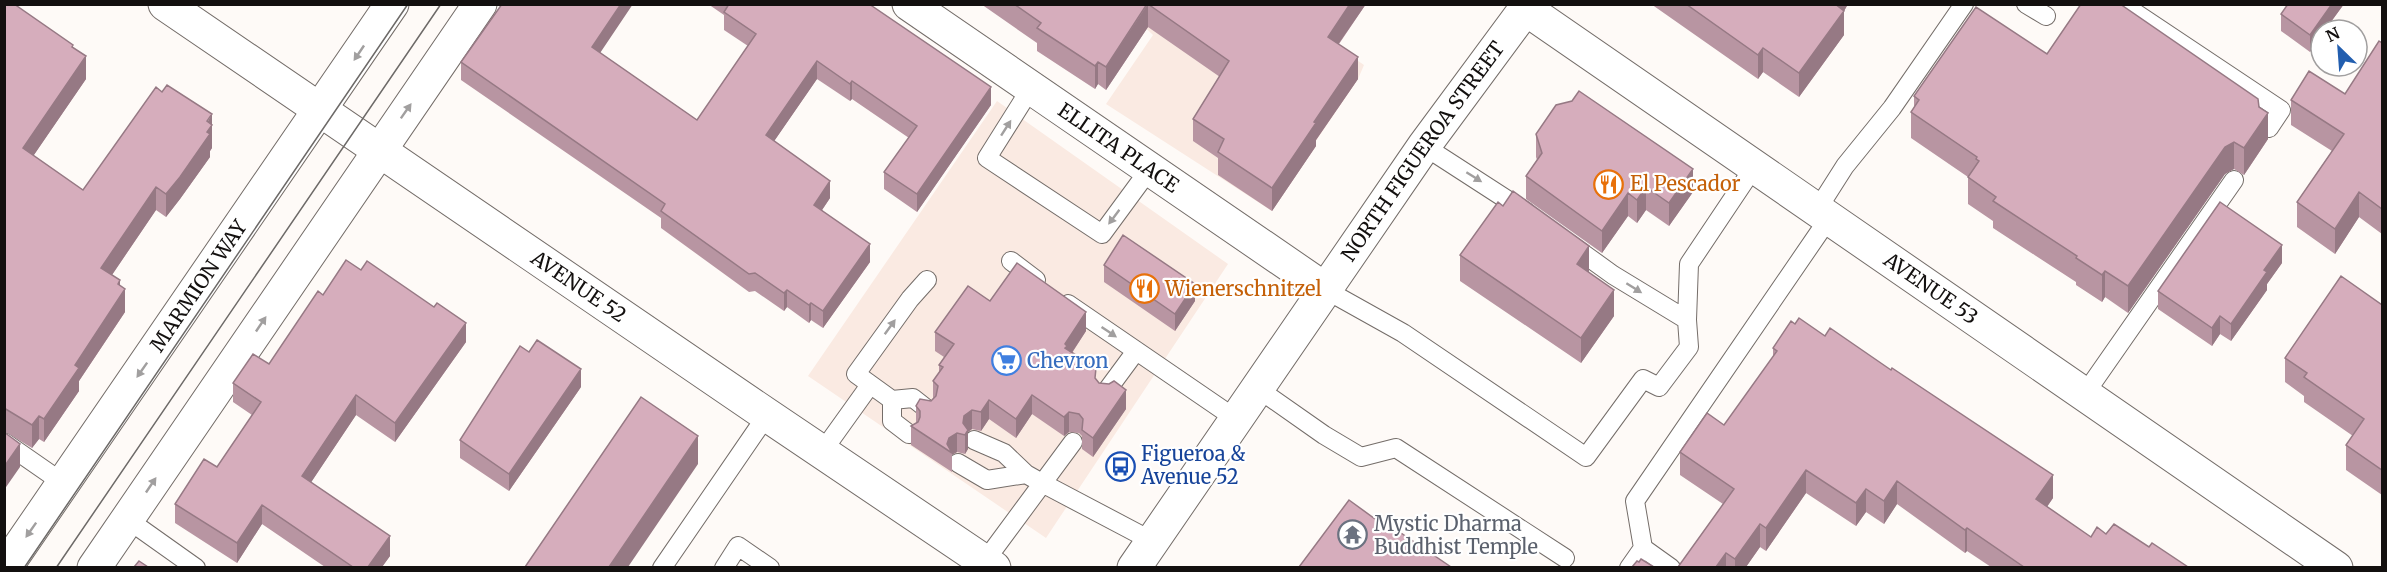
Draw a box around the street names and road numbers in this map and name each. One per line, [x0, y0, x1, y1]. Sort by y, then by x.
street label: NORTH FIGUEROA STREET [1336, 36, 1509, 266]
street label: ELLITA PLACE [1053, 97, 1184, 198]
street label: MARMION WAY [144, 214, 253, 356]
street label: AVENUE 52 [526, 244, 631, 327]
street label: AVENUE 53 [1878, 246, 1983, 329]

